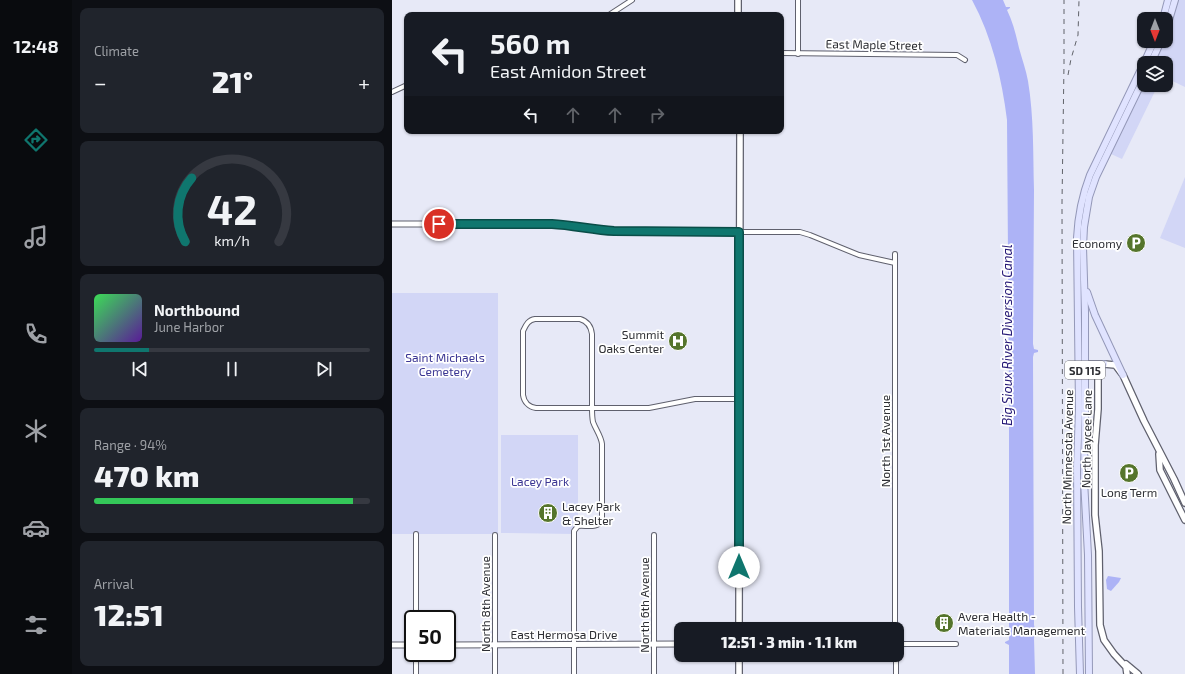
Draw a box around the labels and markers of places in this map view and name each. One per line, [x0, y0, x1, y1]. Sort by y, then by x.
pin [422, 207, 456, 241]
parking icon: Economy [1125, 232, 1147, 254]
place label: Economy [1072, 236, 1123, 250]
place label: Summit Oaks Center [598, 327, 664, 355]
hospital icon: Summit Oaks Center [667, 330, 689, 352]
parking icon: Long Term [1118, 462, 1140, 484]
place label: Long Term [1101, 485, 1157, 499]
place label: Lacey Park & Shelter [562, 499, 620, 527]
building icon: Lacey Park & Shelter [537, 502, 559, 524]
place label: Avera Health - Materials Management [958, 609, 1086, 637]
building icon: Avera Health - Materials Management [933, 612, 955, 634]

